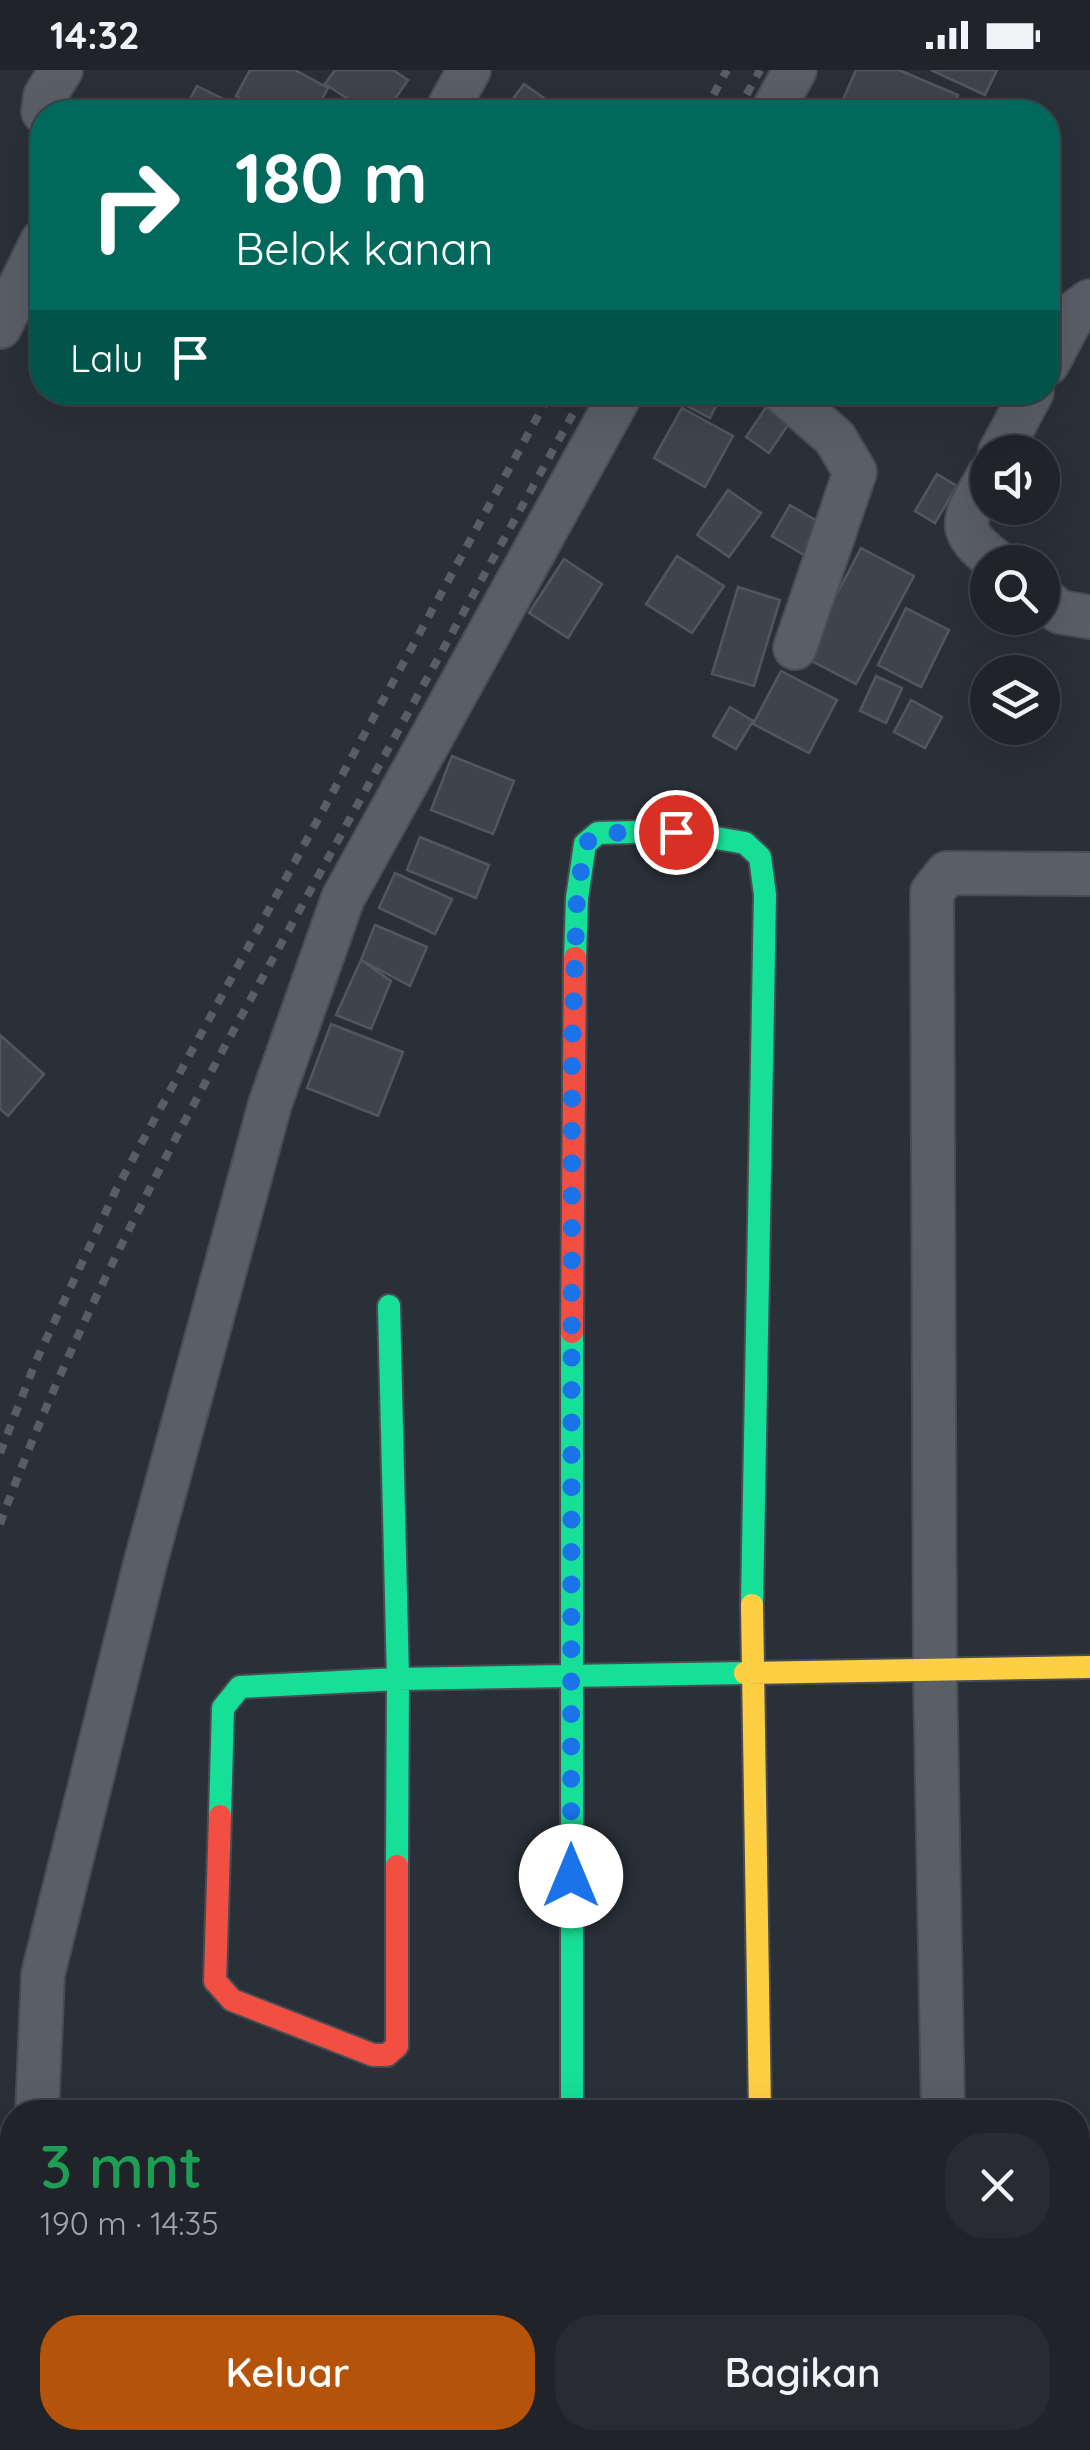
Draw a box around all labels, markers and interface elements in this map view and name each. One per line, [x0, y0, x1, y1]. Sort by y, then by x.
text: 14:32 [50, 11, 140, 59]
text: 180 m [235, 133, 428, 221]
icon: right [70, 140, 200, 270]
text: Belok kanan [235, 220, 494, 276]
icon: arrive [163, 330, 218, 385]
text: Lalu [70, 334, 143, 382]
map controls [970, 435, 1060, 745]
button: sound [970, 435, 1060, 525]
button: search [970, 545, 1060, 635]
button: layers [970, 655, 1060, 745]
pin [634, 790, 719, 875]
icon: arrive [649, 805, 704, 860]
position arrow [519, 1824, 623, 1928]
text: 3 mnt [40, 2128, 202, 2203]
button: close [945, 2133, 1050, 2238]
text: 190 m · 14:35 [40, 2203, 219, 2243]
button: Keluar [40, 2315, 535, 2430]
button: Bagikan [555, 2315, 1050, 2430]

